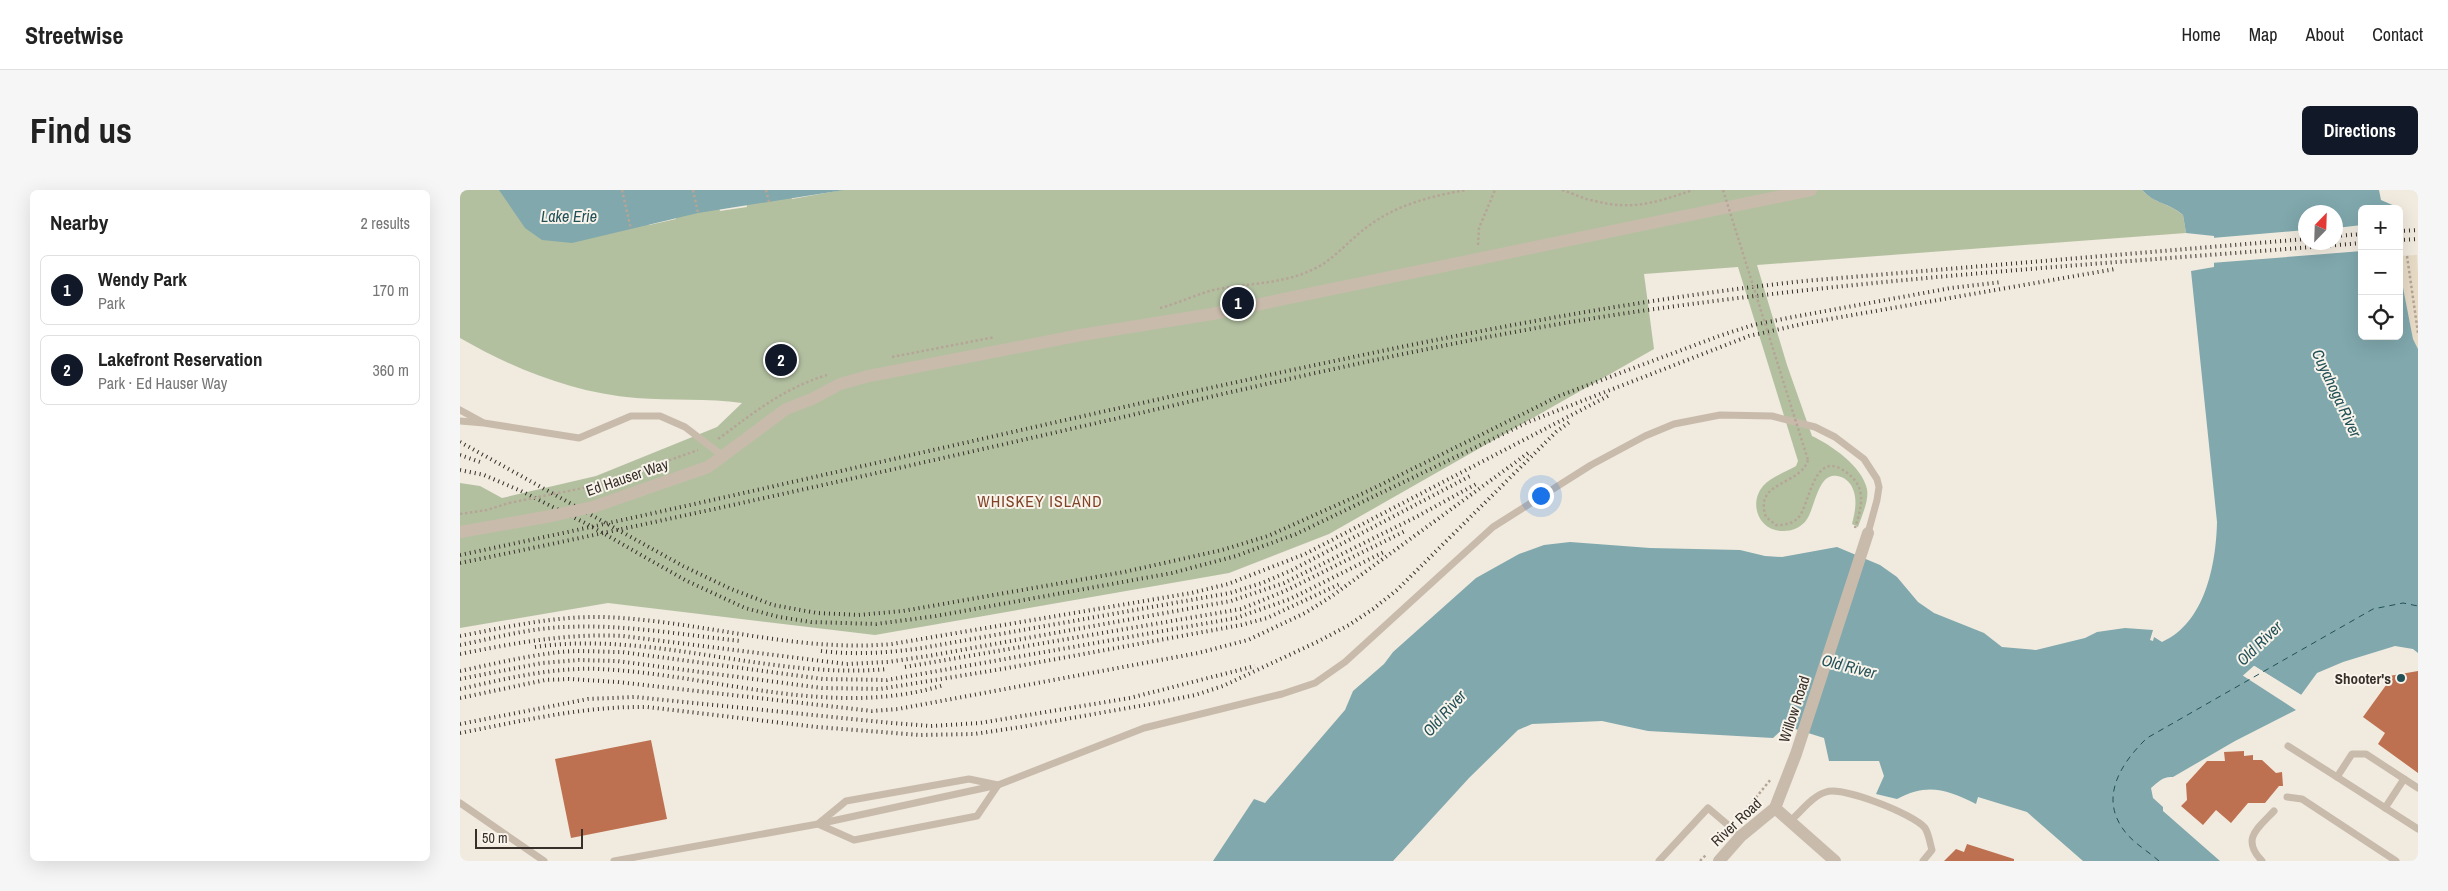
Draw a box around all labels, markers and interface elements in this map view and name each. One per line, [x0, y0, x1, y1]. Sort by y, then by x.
text: Streetwise [25, 19, 123, 51]
text: Home [2181, 22, 2221, 47]
text: Map [2249, 22, 2278, 47]
text: About [2306, 22, 2344, 47]
text: Contact [2372, 22, 2423, 47]
button: Directions [2302, 106, 2418, 155]
text: Find us [30, 107, 132, 154]
water label: Lake Erie [541, 205, 597, 227]
north arrow [2298, 205, 2343, 250]
map controls [2358, 205, 2403, 340]
button: + [2358, 205, 2403, 250]
text: Nearby [50, 208, 108, 237]
text: 2 results [360, 212, 410, 234]
button: − [2358, 250, 2403, 295]
text: Wendy Park [98, 266, 187, 292]
text: 1 [63, 279, 71, 301]
text: 170 m [373, 279, 409, 301]
pin: 1 [1222, 284, 1254, 322]
text: Park [98, 292, 125, 314]
button: locate [2358, 295, 2403, 340]
pin: 2 [765, 341, 797, 379]
water label: Cuyahoga River [2307, 345, 2367, 441]
text: Lakefront Reservation [98, 346, 263, 372]
text: 2 [63, 359, 71, 381]
text: 360 m [373, 359, 409, 381]
text: Park · Ed Hauser Way [98, 372, 227, 394]
street label: Ed Hauser Way [583, 453, 672, 501]
your location [1528, 483, 1554, 509]
district label: WHISKEY ISLAND [977, 490, 1103, 512]
water label: Old River [2231, 615, 2287, 670]
water label: Old River [1819, 649, 1879, 684]
place label: Shooter's [2335, 668, 2391, 689]
marker: Shooter's [2395, 672, 2407, 684]
street label: Willow Road [1773, 673, 1815, 745]
water label: Old River [1417, 685, 1471, 741]
street label: River Road [1706, 793, 1766, 851]
scale bar [475, 826, 582, 849]
text: 50 m [482, 829, 508, 847]

